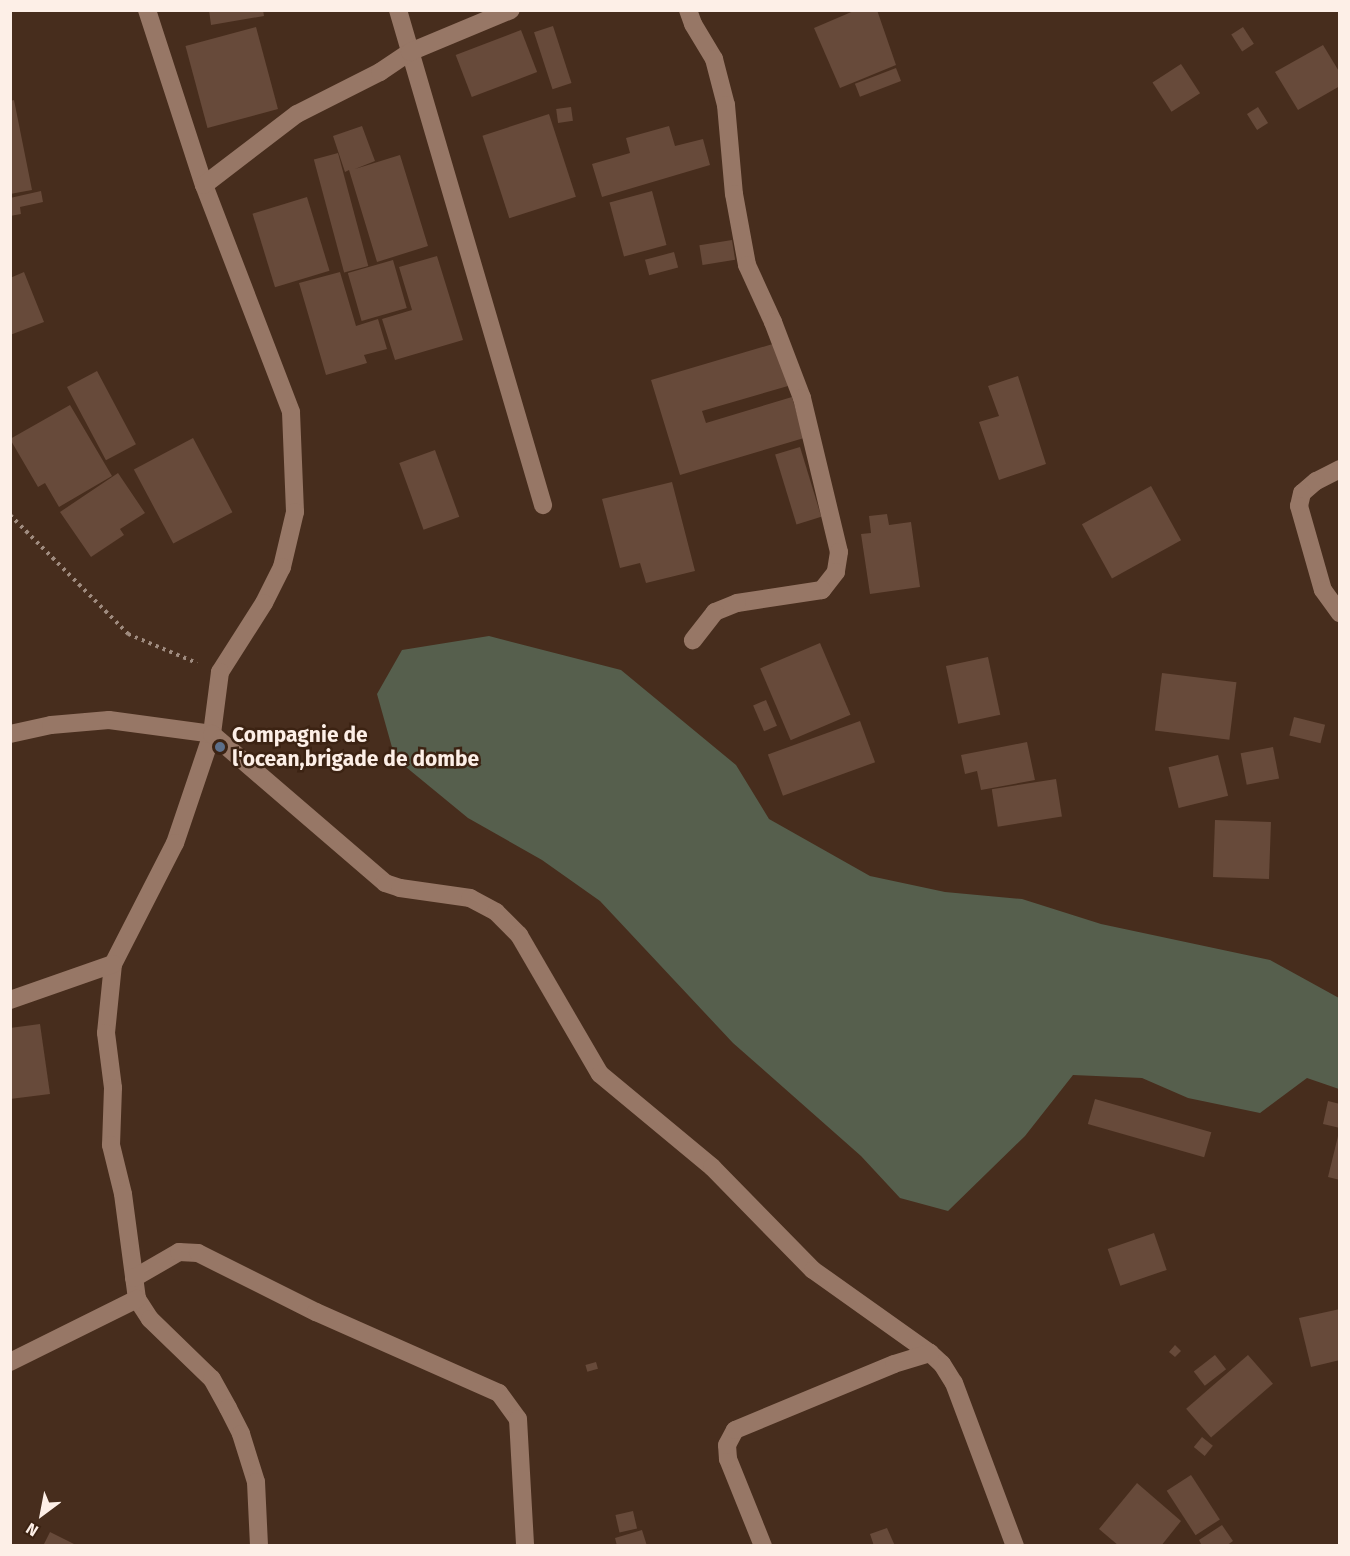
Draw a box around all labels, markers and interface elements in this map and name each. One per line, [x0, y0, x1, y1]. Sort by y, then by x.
place label: Compagnie de l'ocean,brigade de dombe [232, 722, 479, 772]
marker: Compagnie de l'ocean,brigade de dombe [213, 740, 227, 754]
north arrow [12, 1484, 72, 1544]
text: N [23, 1519, 42, 1541]

